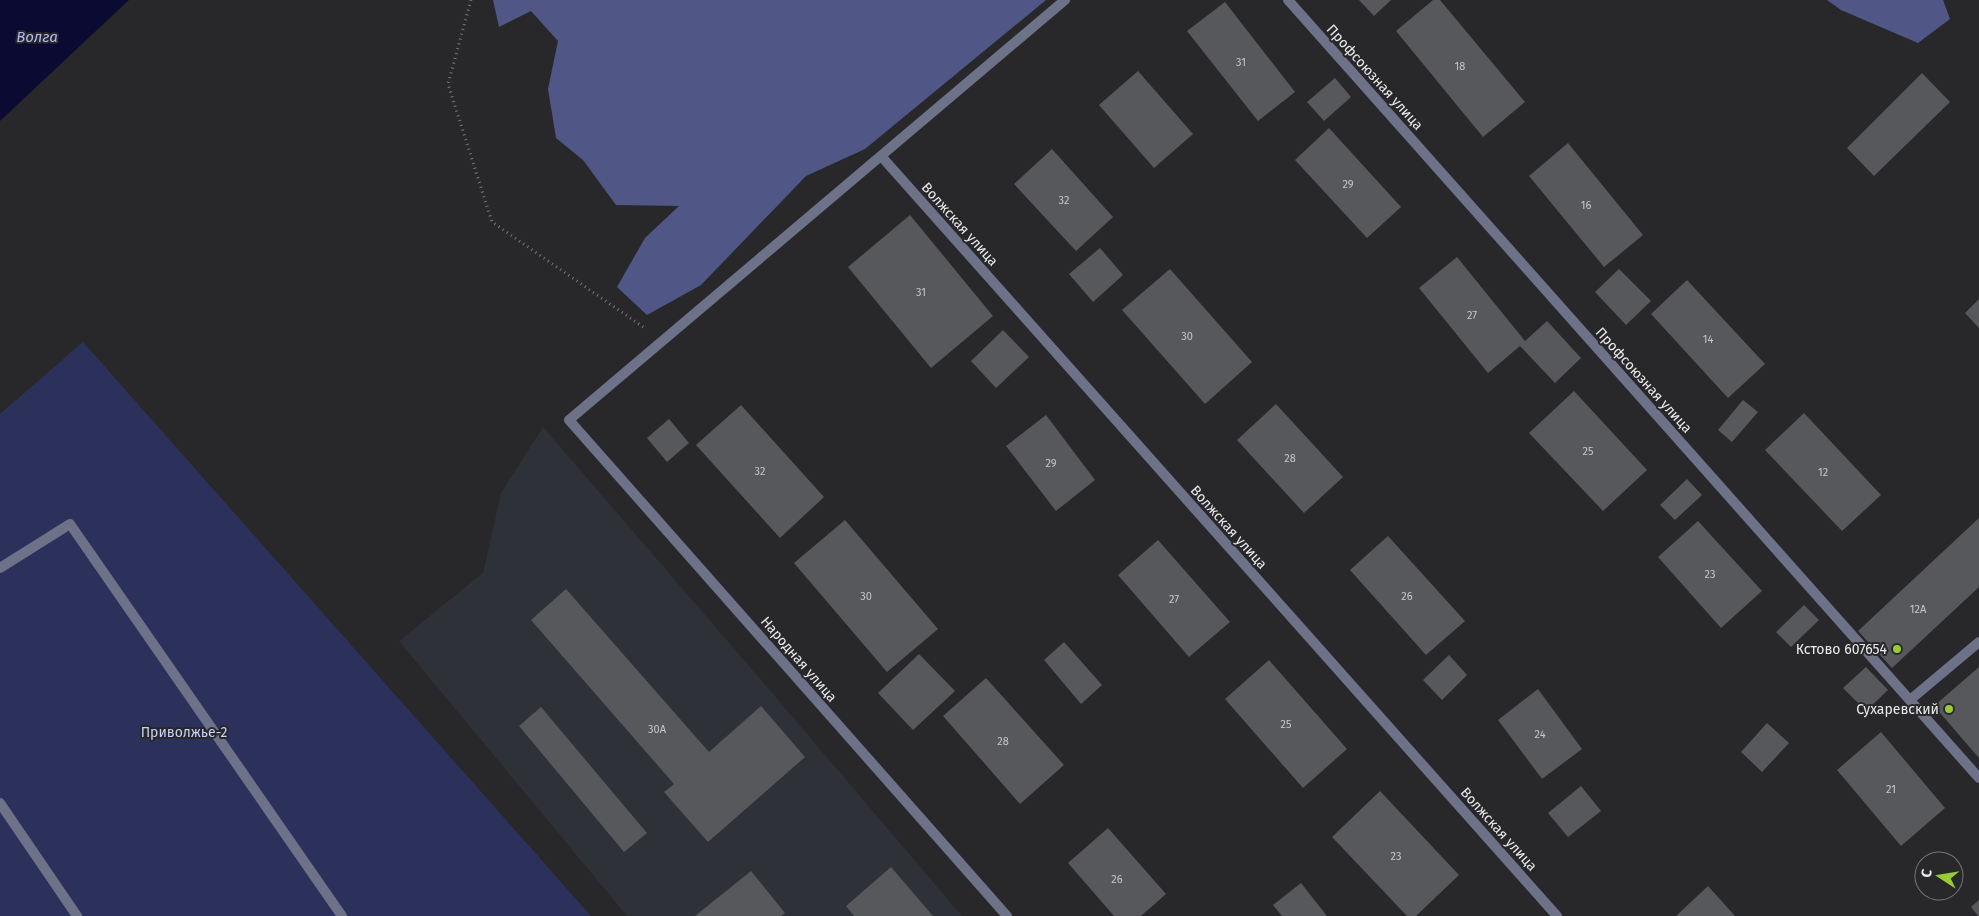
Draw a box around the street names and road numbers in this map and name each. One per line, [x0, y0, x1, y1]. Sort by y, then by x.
street label: Профсоюзная улица [1323, 21, 1426, 134]
street label: Волжская улица [918, 179, 1002, 270]
street label: Профсоюзная улица [1592, 324, 1695, 437]
street label: Волжская улица [1187, 482, 1271, 573]
street label: Народная улица [757, 613, 840, 706]
street label: Волжская улица [1457, 784, 1541, 875]

